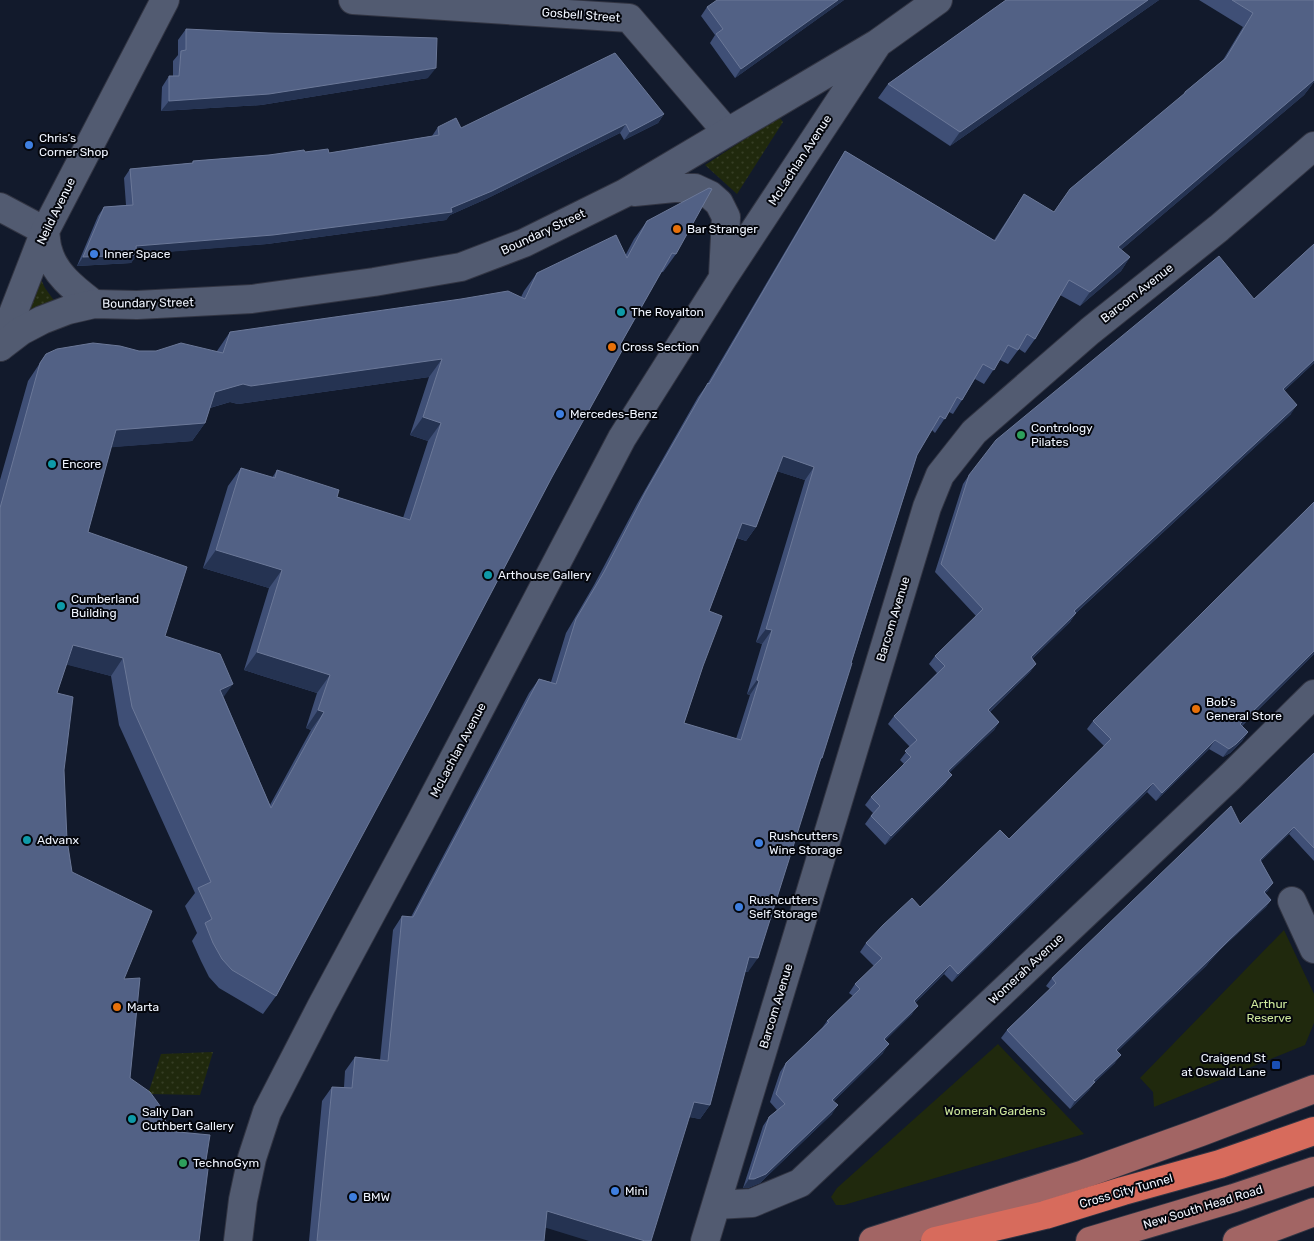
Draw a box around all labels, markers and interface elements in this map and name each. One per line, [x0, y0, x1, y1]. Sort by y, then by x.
street label: Gosbell Street [541, 5, 621, 25]
street label: McLachlan Avenue [766, 112, 835, 208]
place label: Chris’s Corner Shop [39, 131, 108, 159]
marker: Chris’s Corner Shop [23, 139, 35, 151]
street label: Neild Avenue [34, 175, 78, 247]
street label: Boundary Street [499, 206, 588, 258]
place label: Bar Stranger [687, 222, 758, 236]
marker: Bar Stranger [671, 223, 683, 235]
place label: Inner Space [104, 247, 171, 261]
marker: Inner Space [88, 248, 100, 260]
street label: Barcom Avenue [1098, 260, 1176, 326]
street label: Boundary Street [102, 295, 194, 311]
place label: The Royalton [631, 305, 704, 319]
marker: The Royalton [615, 306, 627, 318]
place label: Cross Section [622, 340, 699, 354]
marker: Cross Section [606, 341, 618, 353]
place label: Mercedes-Benz [570, 407, 658, 421]
marker: Mercedes-Benz [554, 408, 566, 420]
place label: Contrology Pilates [1031, 421, 1093, 449]
marker: Contrology Pilates [1015, 429, 1027, 441]
place label: Encore [62, 457, 101, 471]
marker: Encore [46, 458, 58, 470]
place label: Arthouse Gallery [498, 568, 591, 582]
marker: Arthouse Gallery [482, 569, 494, 581]
street label: Barcom Avenue [873, 575, 913, 663]
place label: Cumberland Building [71, 592, 139, 620]
marker: Cumberland Building [55, 600, 67, 612]
place label: Bob’s General Store [1206, 695, 1282, 723]
street label: McLachlan Avenue [427, 700, 489, 800]
marker: Bob’s General Store [1190, 703, 1202, 715]
place label: Rushcutters Wine Storage [769, 829, 843, 857]
place label: Advanx [37, 833, 79, 847]
marker: Advanx [21, 834, 33, 846]
marker: Rushcutters Wine Storage [753, 837, 765, 849]
place label: Rushcutters Self Storage [749, 893, 818, 921]
marker: Rushcutters Self Storage [733, 901, 745, 913]
street label: Womerah Avenue [986, 931, 1066, 1007]
street label: Barcom Avenue [756, 962, 796, 1050]
park label: Arthur Reserve [1246, 997, 1292, 1025]
place label: Marta [127, 1000, 159, 1014]
marker: Marta [111, 1001, 123, 1013]
place label: Craigend St at Oswald Lane [1181, 1051, 1266, 1079]
marker: Craigend St at Oswald Lane [1270, 1059, 1282, 1071]
park label: Womerah Gardens [944, 1104, 1046, 1118]
place label: Sally Dan Cuthbert Gallery [142, 1105, 234, 1133]
marker: Sally Dan Cuthbert Gallery [126, 1113, 138, 1125]
place label: TechnoGym [193, 1156, 259, 1170]
marker: TechnoGym [177, 1157, 189, 1169]
street label: Cross City Tunnel [1078, 1171, 1174, 1211]
street label: New South Head Road [1142, 1182, 1264, 1232]
place label: Mini [625, 1184, 648, 1198]
marker: Mini [609, 1185, 621, 1197]
place label: BMW [363, 1190, 391, 1204]
marker: BMW [347, 1191, 359, 1203]

